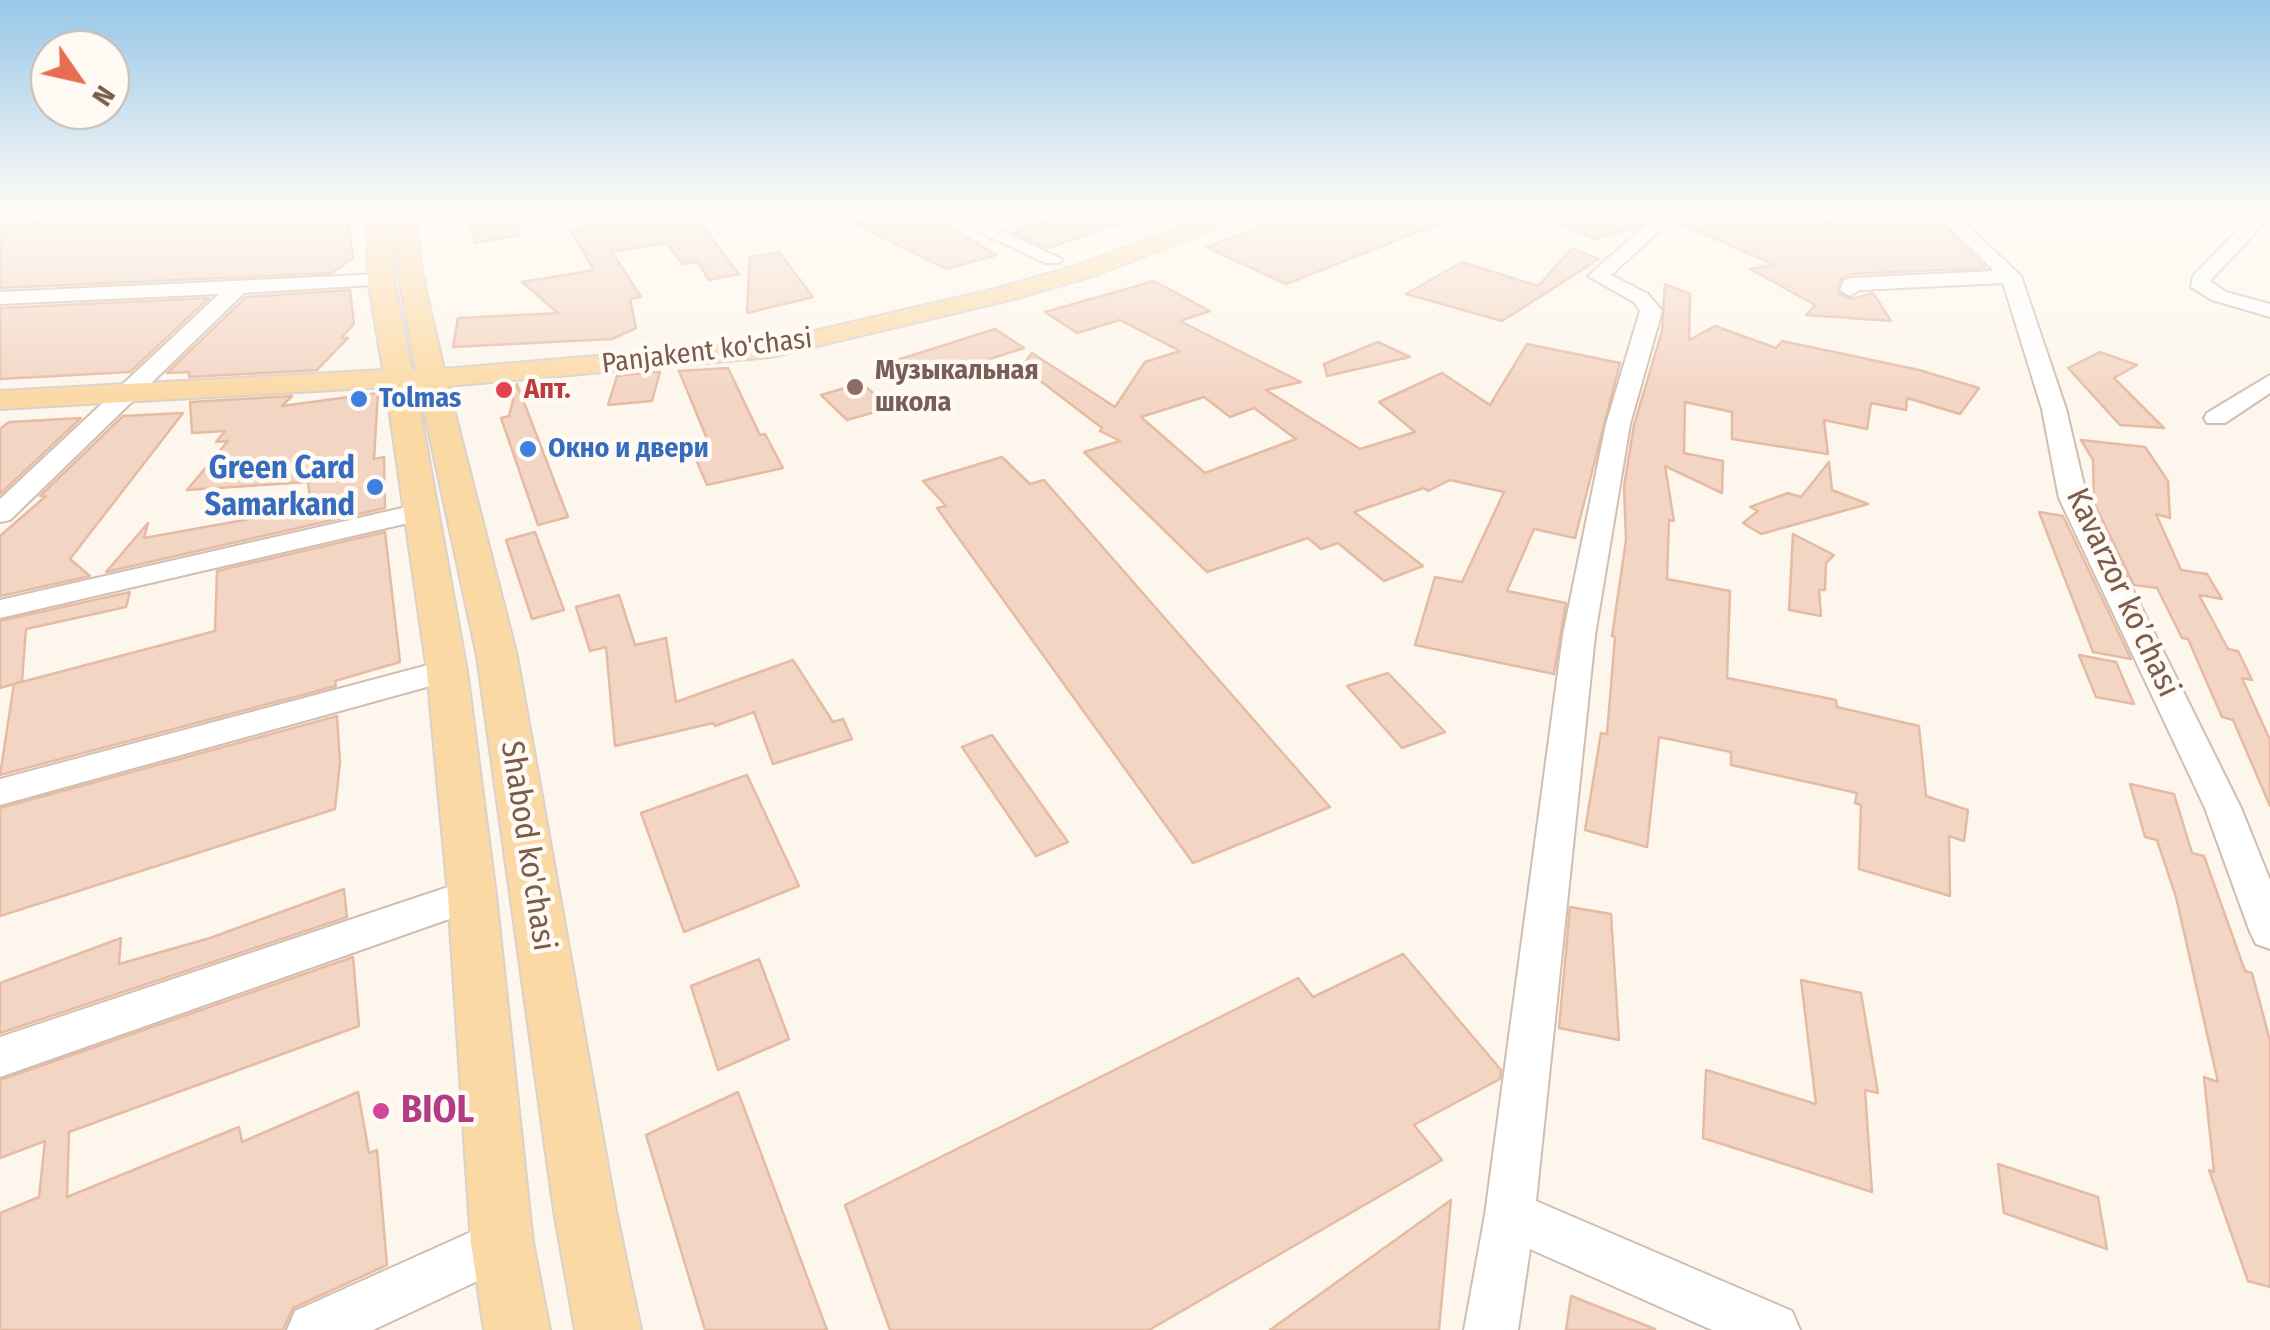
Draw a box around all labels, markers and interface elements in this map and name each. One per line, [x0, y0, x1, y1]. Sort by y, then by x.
north arrow [30, 30, 130, 130]
text: N [85, 80, 122, 112]
street label: Panjakent ko'chasi [600, 322, 814, 382]
place label: Музыкальная школа [875, 354, 1039, 420]
place label: Апт. [524, 373, 571, 407]
marker: Музыкальная школа [844, 376, 866, 398]
marker: Апт. [493, 379, 515, 401]
place label: Tolmas [379, 382, 461, 416]
marker: Tolmas [348, 388, 370, 410]
place label: Окно и двери [548, 432, 709, 466]
marker: Окно и двери [517, 438, 539, 460]
place label: Green Card Samarkand [205, 450, 355, 525]
marker: Green Card Samarkand [364, 476, 386, 498]
street label: Kavarzor ko’chasi [2057, 483, 2187, 703]
street label: Shabod ko'chasi [491, 738, 563, 954]
place label: BIOL [401, 1088, 474, 1134]
marker: BIOL [370, 1100, 392, 1122]

